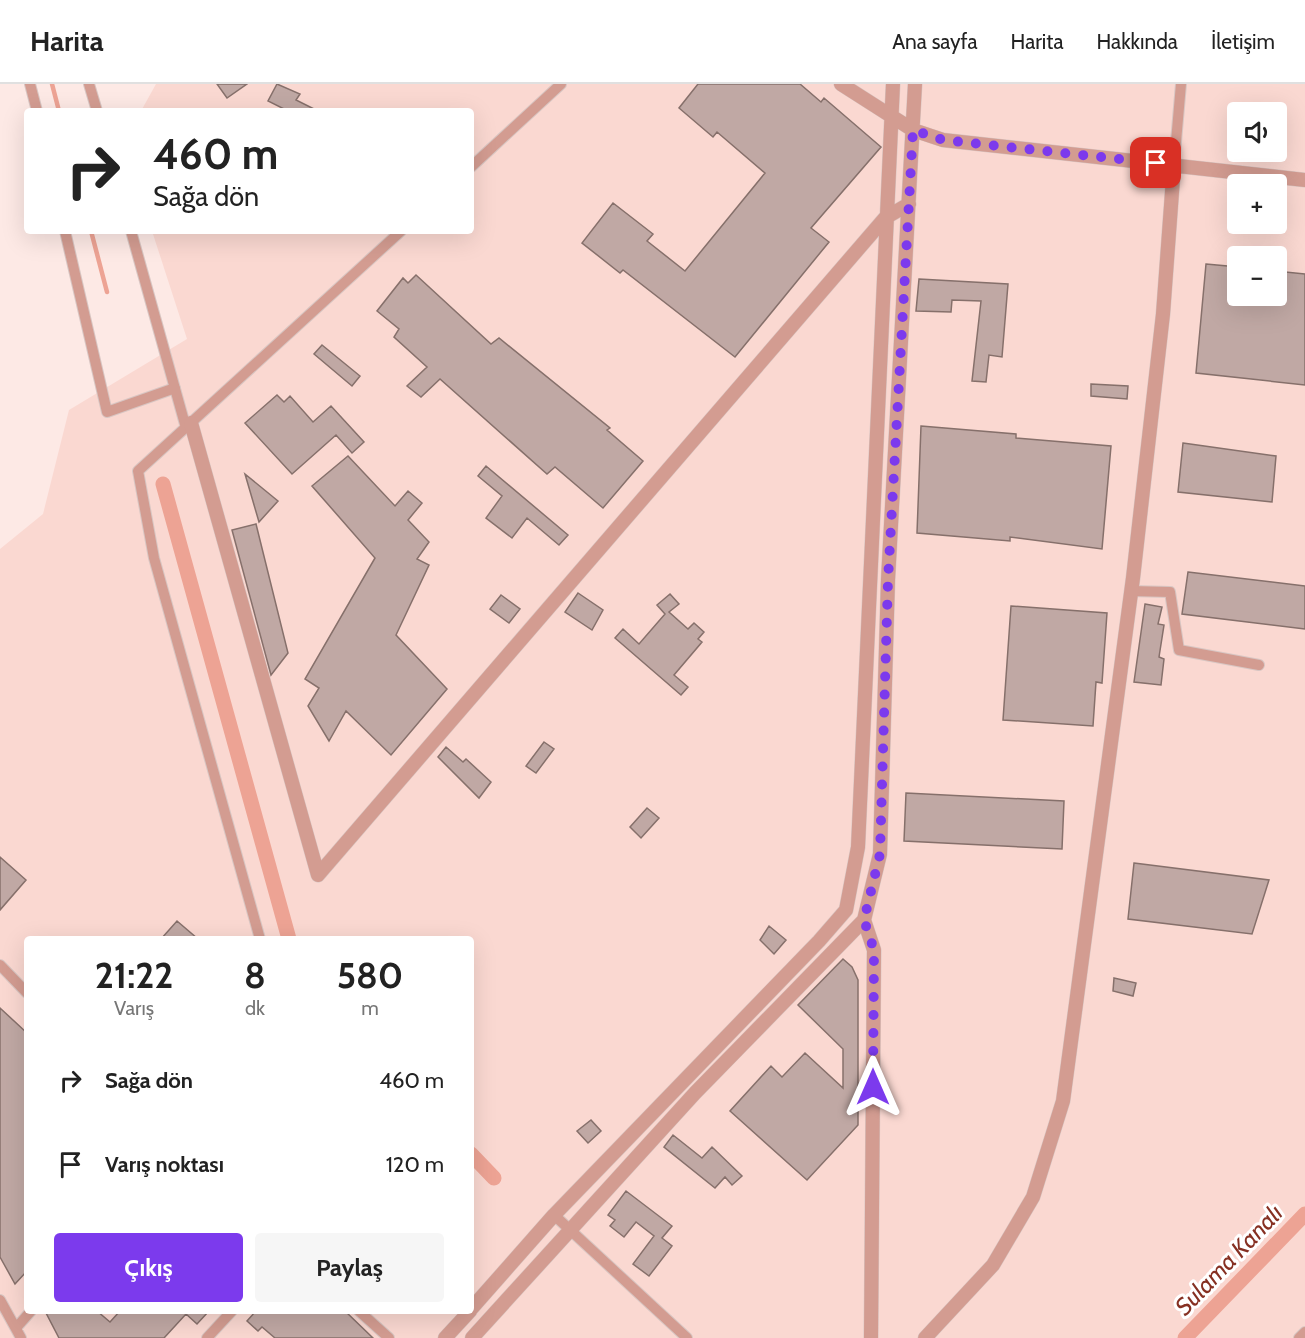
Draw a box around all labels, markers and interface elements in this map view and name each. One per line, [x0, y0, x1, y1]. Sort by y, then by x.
text: Harita [30, 24, 104, 58]
text: Ana sayfa [892, 29, 978, 54]
text: Harita [1011, 29, 1063, 54]
text: Hakkında [1096, 29, 1178, 54]
text: İletişim [1211, 29, 1275, 54]
map controls [1227, 102, 1287, 306]
button: sound [1227, 102, 1287, 162]
text: 460 m [153, 128, 278, 180]
icon: right [54, 132, 132, 210]
pin [1130, 137, 1181, 188]
icon: arrive [1139, 146, 1172, 179]
button: + [1227, 174, 1287, 234]
text: Sağa dön [153, 180, 259, 213]
button: − [1227, 246, 1287, 306]
text: 21:22 [95, 953, 173, 997]
text: 8 [244, 953, 266, 997]
text: 580 [337, 953, 403, 997]
text: Varış [114, 996, 154, 1020]
text: dk [245, 996, 265, 1020]
text: m [361, 996, 379, 1020]
position arrow [841, 1055, 905, 1119]
icon: right [54, 1064, 87, 1097]
text: Sağa dön [105, 1067, 193, 1094]
text: 460 m [379, 1067, 444, 1094]
icon: arrive [54, 1148, 87, 1181]
text: Varış noktası [105, 1151, 224, 1178]
text: 120 m [386, 1151, 444, 1178]
water label: Sulama Kanalı [1169, 1198, 1288, 1321]
button: Çıkış [54, 1233, 243, 1302]
button: Paylaş [255, 1233, 444, 1302]

